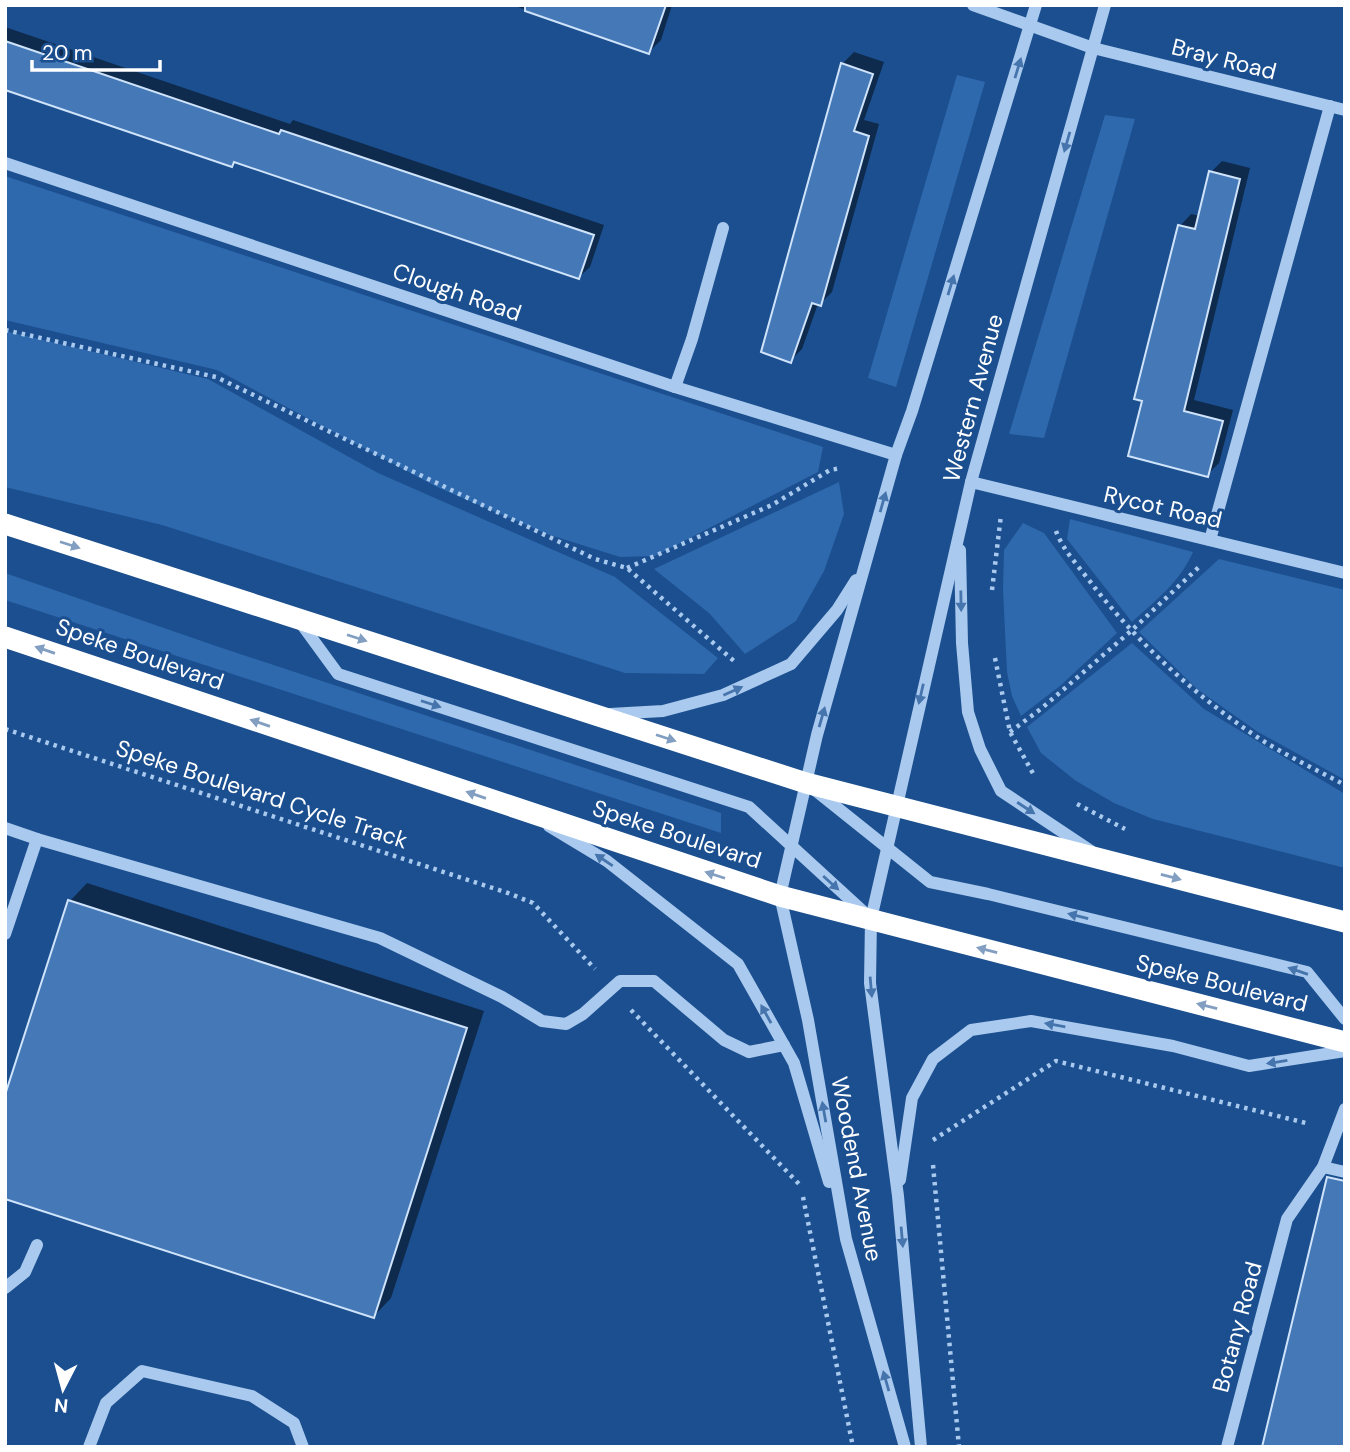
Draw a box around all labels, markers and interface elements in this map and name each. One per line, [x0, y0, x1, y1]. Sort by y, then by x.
scale bar [32, 28, 159, 72]
street label: Bray Road [1168, 32, 1280, 86]
text: 20 m [42, 39, 93, 67]
one-way arrow [1013, 57, 1023, 78]
one-way arrow [1061, 131, 1071, 152]
street label: Clough Road [389, 256, 525, 328]
one-way arrow [946, 274, 956, 295]
street label: Western Avenue [936, 311, 1010, 485]
street label: Rycot Road [1101, 479, 1225, 535]
one-way arrow [878, 491, 889, 513]
one-way arrow [60, 540, 81, 550]
one-way arrow [955, 590, 967, 612]
street label: Speke Boulevard [52, 611, 228, 697]
one-way arrow [346, 633, 367, 643]
one-way arrow [34, 644, 55, 655]
one-way arrow [915, 683, 926, 705]
one-way arrow [723, 685, 743, 697]
one-way arrow [421, 699, 442, 710]
one-way arrow [817, 706, 827, 727]
one-way arrow [250, 717, 271, 727]
street label: Speke Boulevard Cycle Track [112, 733, 412, 855]
one-way arrow [656, 733, 677, 744]
one-way arrow [465, 789, 486, 800]
street label: Speke Boulevard [589, 793, 765, 875]
one-way arrow [1016, 801, 1036, 814]
one-way arrow [595, 853, 613, 867]
one-way arrow [704, 869, 725, 879]
one-way arrow [1160, 872, 1182, 883]
one-way arrow [822, 874, 839, 890]
one-way arrow [1067, 910, 1089, 921]
one-way arrow [976, 944, 998, 955]
street label: Speke Boulevard [1133, 947, 1311, 1019]
one-way arrow [1288, 965, 1309, 976]
one-way arrow [866, 976, 877, 998]
one-way arrow [1196, 1000, 1218, 1011]
one-way arrow [760, 1005, 772, 1024]
one-way arrow [1044, 1019, 1066, 1030]
one-way arrow [1266, 1057, 1288, 1068]
street label: Woodend Avenue [824, 1074, 890, 1264]
one-way arrow [818, 1101, 829, 1123]
one-way arrow [896, 1226, 907, 1248]
street label: Botany Road [1205, 1258, 1269, 1396]
north arrow [28, 1354, 98, 1424]
one-way arrow [880, 1370, 891, 1392]
text: N [53, 1392, 69, 1419]

